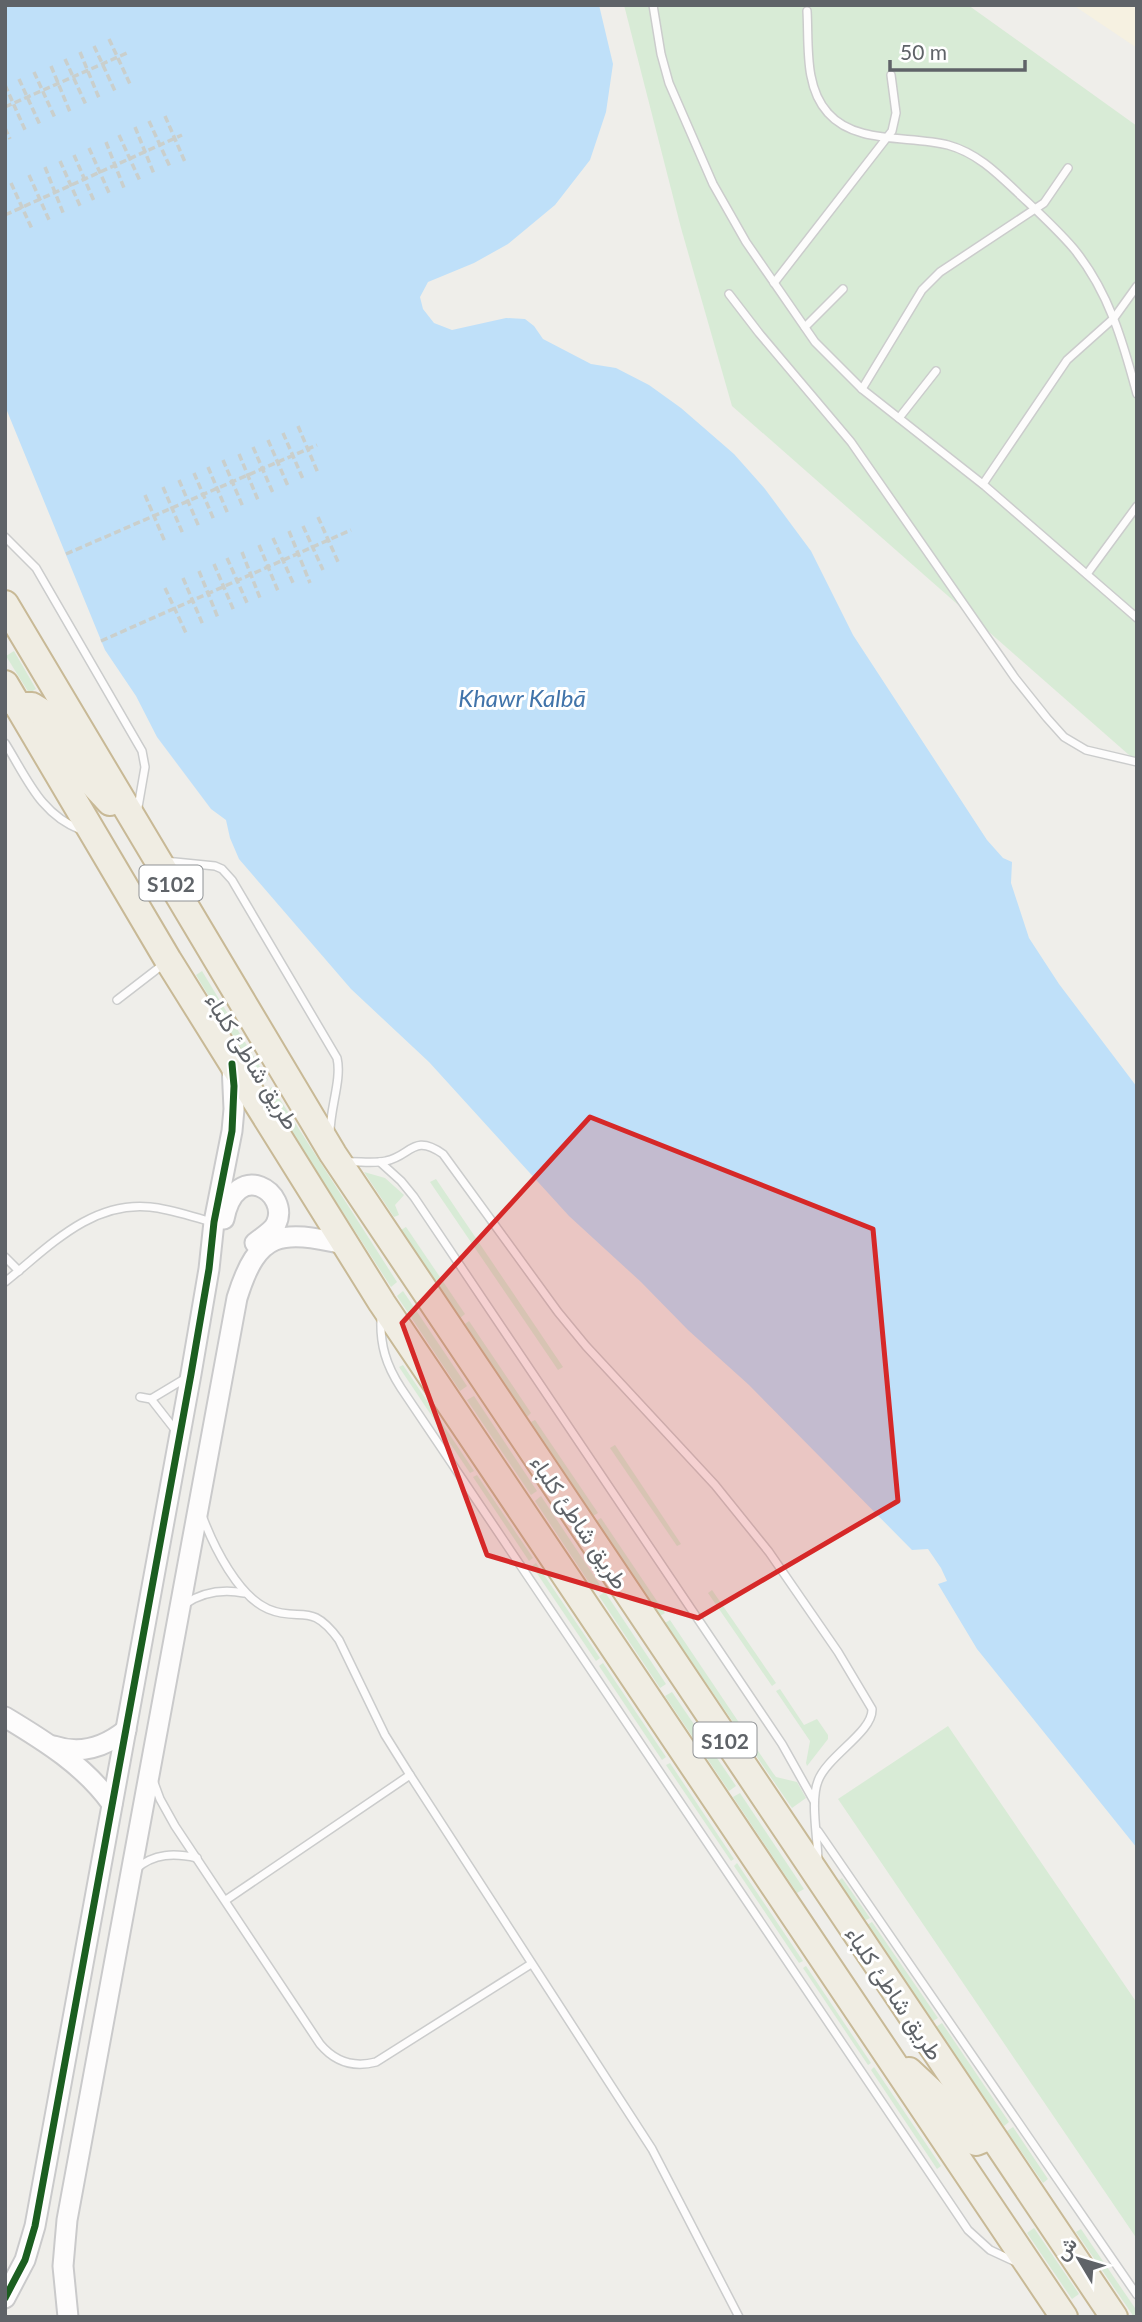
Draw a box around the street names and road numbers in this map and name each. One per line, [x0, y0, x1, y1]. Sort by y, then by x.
road number: S102 [140, 866, 202, 900]
street label: طريق شاطئ كلباء [198, 988, 306, 1135]
street label: طريق شاطئ كلباء [523, 1450, 635, 1595]
road number: S102 [694, 1722, 756, 1758]
street label: طريق شاطئ كلباء [838, 1921, 950, 2066]

